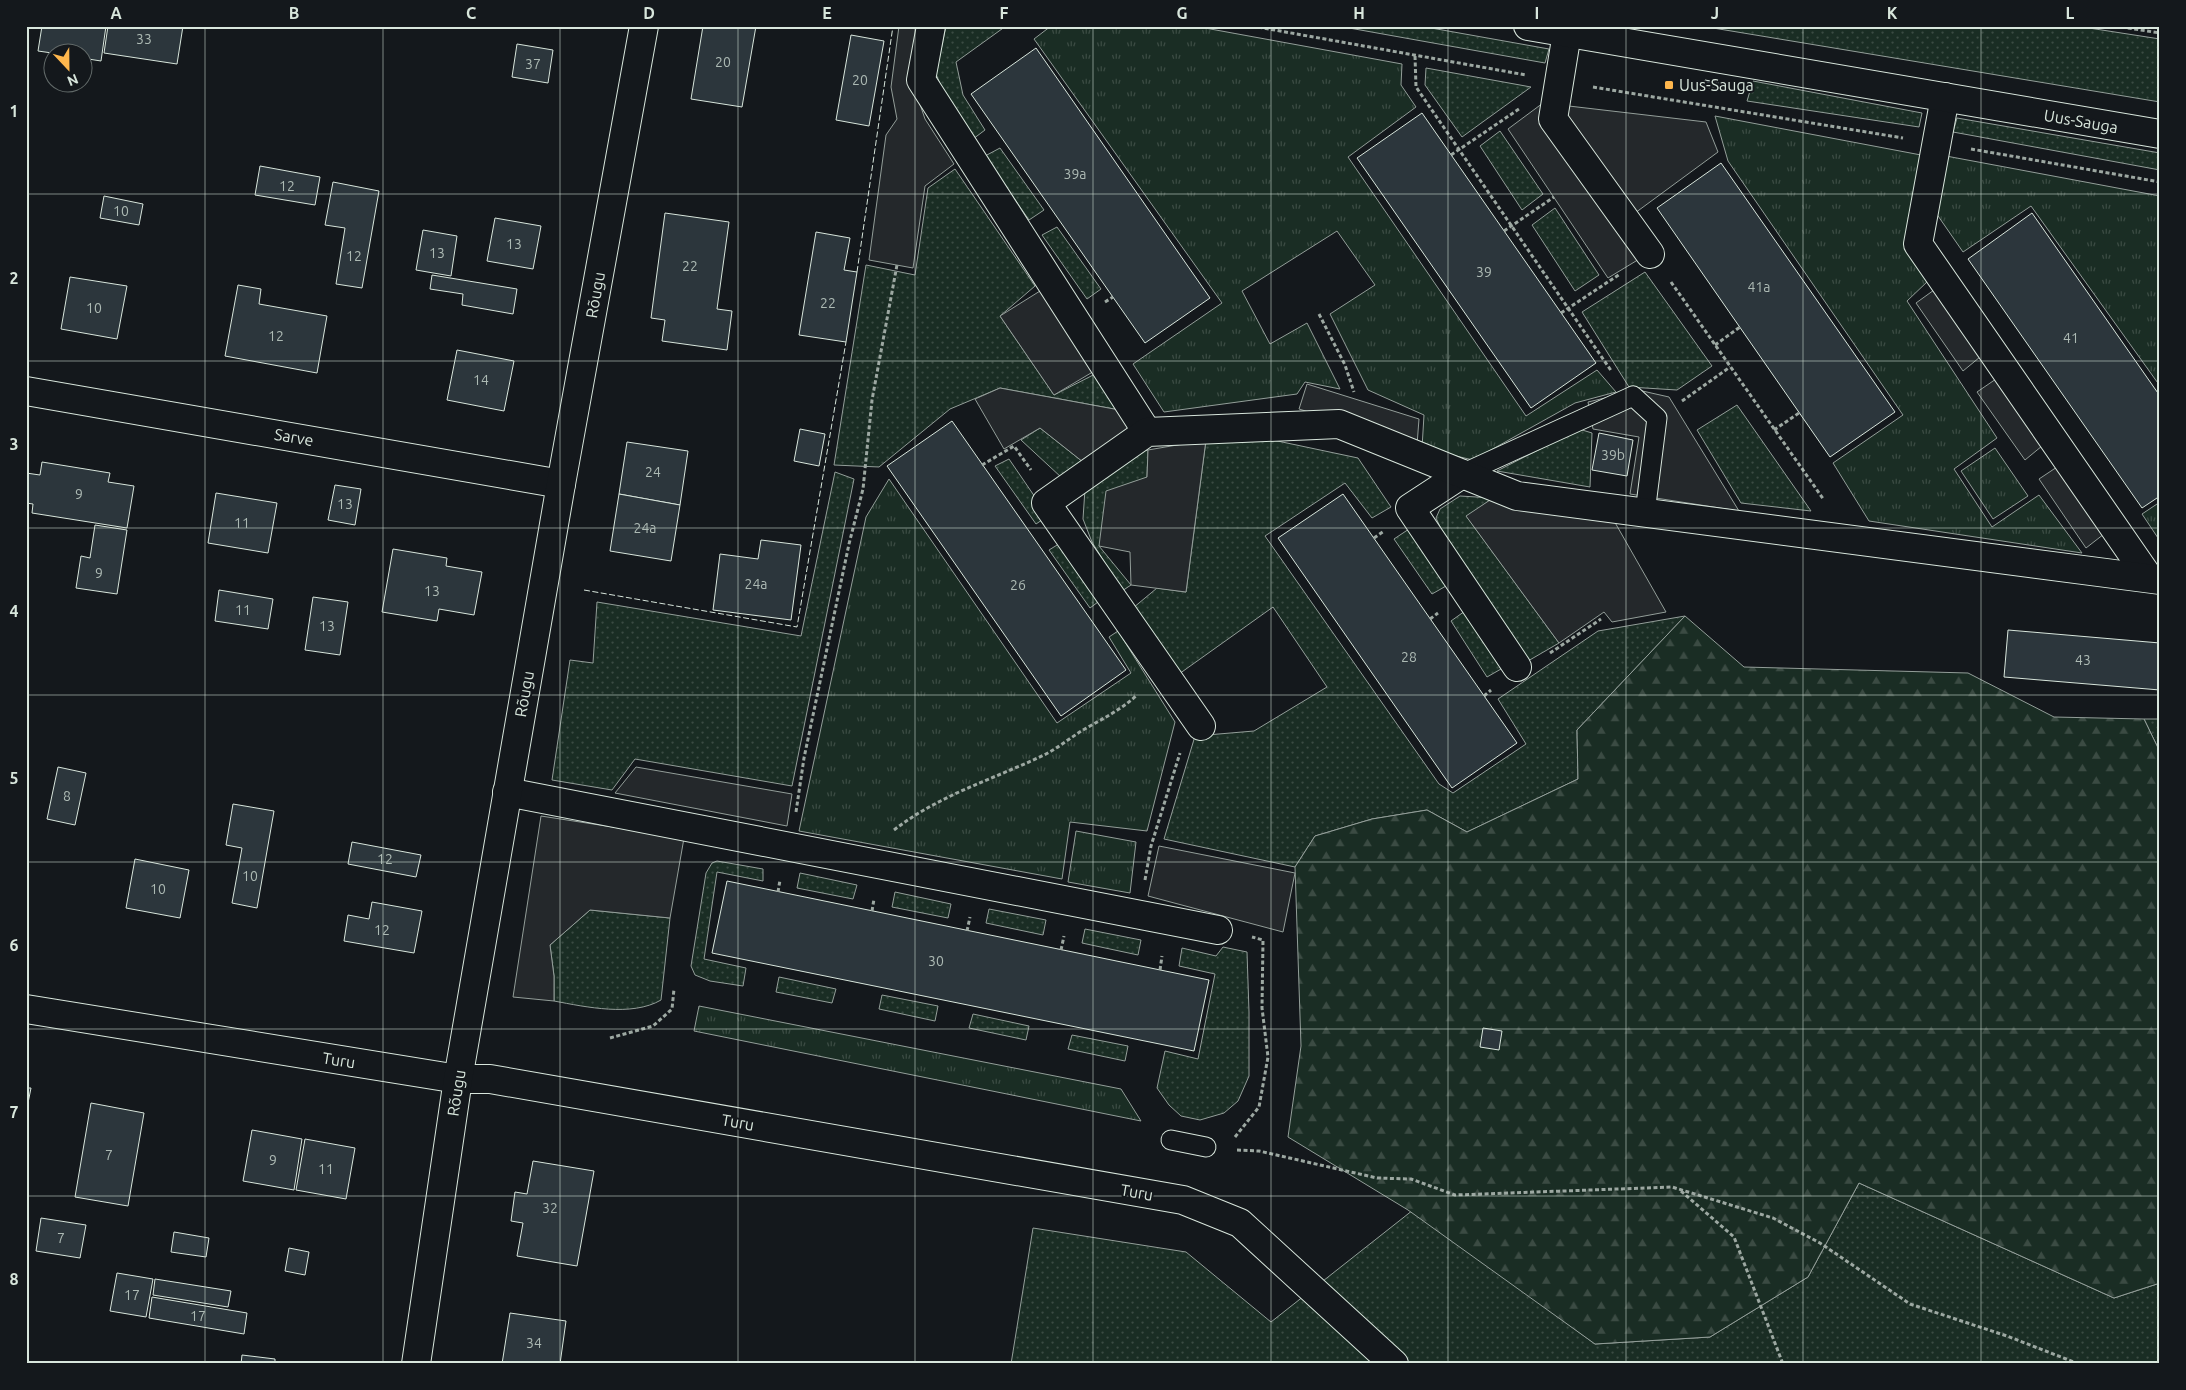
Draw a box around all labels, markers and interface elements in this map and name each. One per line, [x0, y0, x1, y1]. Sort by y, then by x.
text: A [110, 4, 122, 22]
text: B [289, 4, 299, 22]
text: C [466, 4, 476, 22]
text: D [643, 4, 655, 22]
text: E [822, 4, 832, 22]
text: F [1000, 4, 1009, 22]
text: G [1176, 4, 1188, 22]
text: H [1353, 4, 1365, 22]
text: I [1535, 4, 1539, 22]
text: J [1711, 4, 1719, 22]
text: K [1887, 4, 1898, 22]
text: L [2066, 4, 2075, 22]
house number: 33 [136, 31, 152, 47]
north arrow [42, 42, 92, 92]
house number: 20 [715, 54, 731, 70]
house number: 37 [525, 56, 541, 72]
text: N [65, 71, 81, 89]
house number: 20 [852, 72, 868, 88]
place label: Uus-Sauga [1679, 76, 1754, 94]
marker: Uus-Sauga [1663, 79, 1675, 91]
text: 1 [9, 102, 19, 120]
street label: Uus-Sauga [2043, 106, 2119, 136]
house number: 39a [1064, 166, 1087, 182]
house number: 12 [279, 178, 295, 194]
house number: 10 [113, 203, 129, 219]
house number: 13 [506, 236, 522, 252]
house number: 13 [429, 245, 445, 261]
house number: 12 [346, 248, 362, 264]
house number: 22 [682, 258, 698, 274]
house number: 39 [1476, 264, 1492, 280]
text: 2 [9, 269, 19, 287]
street label: Rõugu [582, 270, 608, 320]
house number: 41a [1748, 279, 1771, 295]
house number: 22 [820, 295, 836, 311]
house number: 10 [86, 300, 102, 316]
house number: 12 [268, 328, 284, 344]
house number: 41 [2063, 330, 2079, 346]
house number: 14 [473, 372, 489, 388]
street label: Sarve [273, 425, 315, 449]
text: 3 [9, 435, 19, 453]
house number: 39b [1601, 447, 1625, 463]
house number: 24 [645, 464, 661, 480]
house number: 9 [75, 486, 83, 502]
house number: 13 [337, 496, 353, 512]
house number: 11 [234, 515, 250, 531]
house number: 24a [634, 520, 657, 536]
house number: 9 [95, 565, 103, 581]
house number: 24a [745, 576, 768, 592]
house number: 26 [1010, 577, 1026, 593]
house number: 13 [424, 583, 440, 599]
text: 4 [9, 602, 19, 620]
house number: 11 [235, 602, 251, 618]
house number: 13 [319, 618, 335, 634]
house number: 28 [1401, 649, 1417, 665]
house number: 43 [2075, 652, 2091, 668]
street label: Rõugu [511, 669, 537, 719]
text: 5 [9, 769, 19, 787]
house number: 8 [63, 788, 71, 804]
house number: 12 [377, 851, 393, 867]
house number: 10 [242, 868, 258, 884]
house number: 10 [150, 881, 166, 897]
house number: 12 [374, 922, 390, 938]
text: 6 [9, 936, 19, 954]
house number: 30 [928, 953, 944, 969]
street label: Turu [321, 1049, 357, 1071]
street label: Rõugu [443, 1068, 469, 1118]
text: 7 [9, 1103, 19, 1121]
street label: Turu [720, 1110, 756, 1134]
house number: 7 [105, 1147, 113, 1163]
house number: 9 [269, 1152, 277, 1168]
house number: 11 [318, 1161, 334, 1177]
street label: Turu [1119, 1180, 1155, 1204]
house number: 32 [542, 1200, 558, 1216]
house number: 7 [57, 1230, 65, 1246]
text: 8 [9, 1270, 19, 1288]
house number: 17 [124, 1287, 140, 1303]
house number: 17 [190, 1308, 206, 1324]
house number: 34 [526, 1335, 542, 1351]

